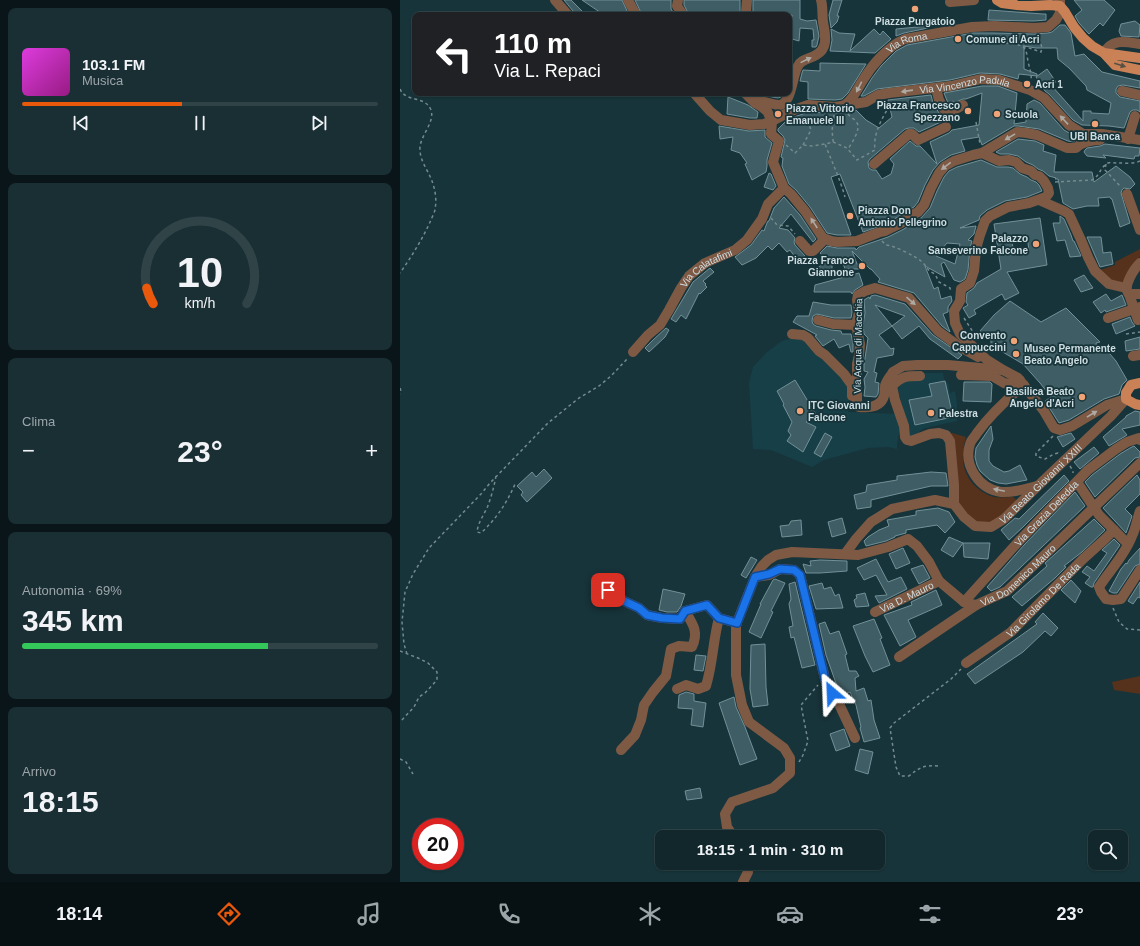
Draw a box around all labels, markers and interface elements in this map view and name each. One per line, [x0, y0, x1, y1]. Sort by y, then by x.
marker: Piazza Purgatoio [910, 4, 920, 14]
place label: Piazza Purgatoio [875, 16, 955, 27]
icon: left [428, 28, 480, 80]
text: 110 m [494, 28, 572, 59]
street label: Via Roma [884, 30, 928, 55]
marker: Comune di Acri [953, 34, 963, 44]
place label: Comune di Acri [966, 34, 1040, 45]
text: 103.1 FM [82, 56, 145, 73]
one-way arrow [800, 57, 811, 63]
text: Via L. Repaci [494, 61, 601, 81]
one-way arrow [1113, 63, 1126, 69]
text: Musica [82, 73, 123, 88]
street label: Via Vincenzo Padula [919, 73, 1012, 95]
marker: Acri 1 [1022, 79, 1032, 89]
place label: Acri 1 [1035, 79, 1063, 90]
one-way arrow [856, 81, 862, 93]
one-way arrow [901, 88, 913, 94]
place label: Piazza Francesco Spezzano [877, 100, 960, 123]
place label: Piazza Vittorio Emanuele III [786, 103, 854, 126]
marker: Piazza Francesco Spezzano [963, 106, 973, 116]
marker: Piazza Vittorio Emanuele III [773, 109, 783, 119]
marker: Scuola [992, 109, 1002, 119]
place label: Scuola [1005, 109, 1038, 120]
icon: previous [70, 112, 92, 134]
icon: pause [189, 112, 211, 134]
icon: next [308, 112, 330, 134]
one-way arrow [1060, 115, 1069, 125]
marker: UBI Banca [1090, 119, 1100, 129]
place label: UBI Banca [1070, 131, 1120, 142]
one-way arrow [1004, 133, 1015, 140]
one-way arrow [941, 162, 952, 170]
place label: Piazza Don Antonio Pellegrino [858, 205, 947, 228]
marker: Piazza Don Antonio Pellegrino [845, 211, 855, 221]
one-way arrow [810, 217, 817, 229]
place label: Palazzo Sanseverino Falcone [928, 233, 1028, 256]
marker: Palazzo Sanseverino Falcone [1031, 239, 1041, 249]
street label: Via Calatafimi [678, 246, 734, 289]
text: 10 [177, 249, 223, 296]
place label: Piazza Franco Giannone [787, 255, 854, 278]
marker: Piazza Franco Giannone [857, 261, 867, 271]
text: km/h [185, 295, 216, 311]
one-way arrow [906, 297, 917, 306]
street label: Via Acqua di Macchia [852, 298, 864, 394]
place label: Convento Cappuccini [952, 330, 1006, 353]
marker: Convento Cappuccini [1009, 336, 1019, 346]
place label: Museo Permanente Beato Angelo [1024, 343, 1116, 366]
marker: Museo Permanente Beato Angelo [1011, 349, 1021, 359]
place label: Basilica Beato Angelo d'Acri [1006, 386, 1074, 409]
marker: Basilica Beato Angelo d'Acri [1077, 392, 1087, 402]
place label: ITC Giovanni Falcone [808, 400, 870, 423]
marker: ITC Giovanni Falcone [795, 406, 805, 416]
marker: Palestra [926, 408, 936, 418]
place label: Palestra [939, 408, 978, 419]
one-way arrow [1086, 410, 1098, 417]
text: Clima [22, 414, 55, 429]
text: 23° [177, 435, 223, 468]
text: − [22, 438, 35, 463]
text: + [365, 438, 378, 463]
street label: Via Beato Giovanni XXIII [998, 442, 1084, 526]
street label: Via Grazia Deledda [1012, 478, 1081, 548]
one-way arrow [993, 487, 1005, 493]
street label: Via Domenico Mauro [979, 542, 1058, 608]
street label: Via Girolamo De Rada [1004, 560, 1082, 639]
pin [591, 573, 625, 607]
icon: arrive [597, 579, 619, 601]
street label: Via D. Mauro [878, 579, 936, 614]
text: Autonomia · 69% [22, 583, 122, 598]
text: 345 km [22, 604, 124, 637]
position arrow [811, 672, 853, 714]
text: Arrivo [22, 764, 56, 779]
text: 18:15 [22, 785, 99, 818]
speed limit sign: 20 [412, 818, 464, 870]
map controls [1088, 830, 1128, 870]
button: search [1088, 830, 1128, 870]
text: 18:15 · 1 min · 310 m [697, 841, 843, 858]
icon: directions [215, 900, 243, 928]
icon: music [355, 900, 383, 928]
icon: phone [495, 900, 523, 928]
icon: climate [636, 900, 664, 928]
icon: car [776, 900, 804, 928]
icon: filters [916, 900, 944, 928]
text: 18:14 [56, 904, 102, 924]
text: 23° [1057, 904, 1084, 924]

